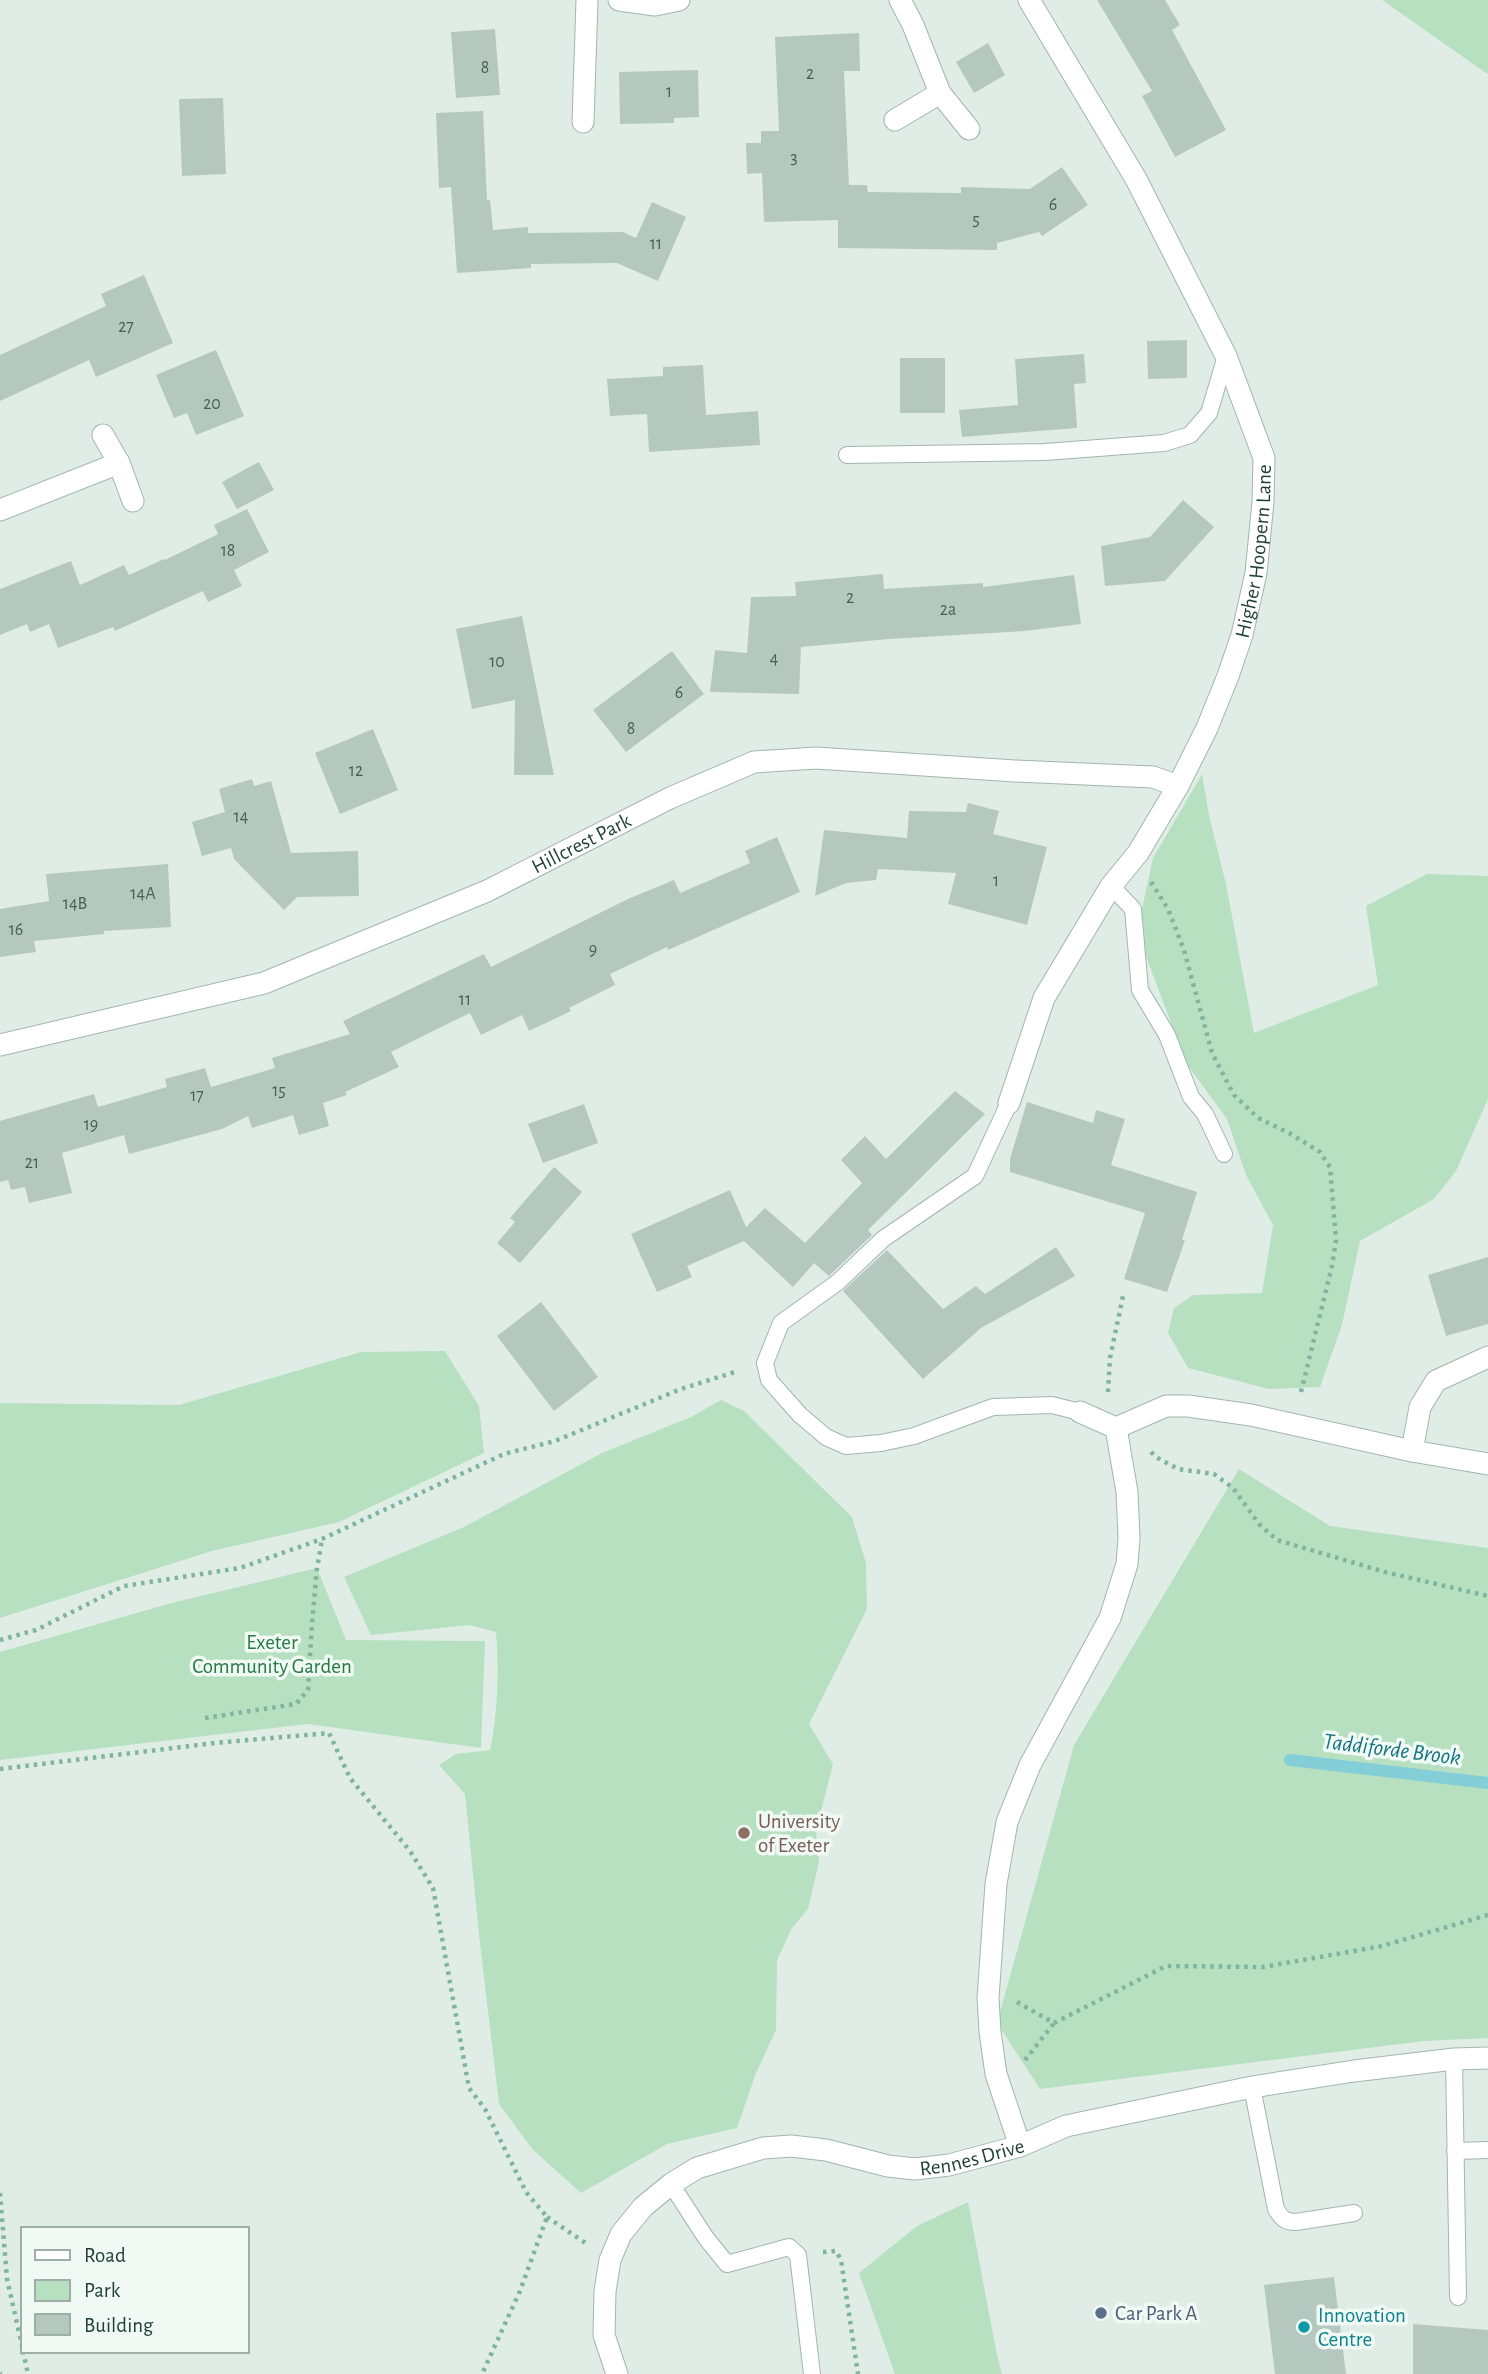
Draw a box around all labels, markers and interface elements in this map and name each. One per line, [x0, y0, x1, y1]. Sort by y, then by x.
house number: 8 [481, 59, 489, 77]
house number: 2 [806, 65, 814, 83]
house number: 1 [666, 83, 672, 101]
house number: 3 [790, 149, 798, 167]
house number: 6 [1049, 196, 1057, 214]
house number: 5 [972, 211, 980, 229]
house number: 11 [650, 235, 662, 253]
house number: 27 [118, 318, 134, 336]
house number: 20 [203, 395, 221, 413]
street label: Higher Hoopern Lane [1231, 464, 1274, 640]
house number: 18 [221, 542, 235, 560]
house number: 2 [846, 589, 854, 607]
house number: 2a [940, 601, 956, 619]
house number: 4 [770, 650, 779, 668]
house number: 10 [489, 653, 505, 671]
house number: 6 [675, 684, 683, 702]
house number: 8 [627, 720, 635, 738]
house number: 12 [349, 762, 363, 780]
house number: 14 [234, 808, 249, 826]
street label: Hillcrest Park [528, 809, 635, 877]
house number: 1 [993, 872, 999, 890]
house number: 14A [130, 885, 156, 903]
house number: 14B [63, 895, 87, 913]
house number: 16 [9, 921, 23, 939]
house number: 9 [589, 941, 597, 959]
house number: 11 [459, 991, 471, 1009]
house number: 15 [272, 1082, 286, 1100]
house number: 17 [190, 1087, 204, 1105]
house number: 19 [84, 1116, 98, 1134]
house number: 21 [25, 1154, 39, 1172]
park label: Exeter Community Garden [192, 1632, 352, 1677]
water label: Taddiforde Brook [1322, 1730, 1462, 1770]
place label: University of Exeter [758, 1811, 840, 1856]
marker: University of Exeter [736, 1825, 752, 1841]
street label: Rennes Drive [919, 2135, 1026, 2179]
legend [21, 2227, 248, 2353]
text: Road [84, 2245, 126, 2266]
text: Park [84, 2280, 121, 2301]
place label: Car Park A [1115, 2303, 1198, 2324]
marker: Car Park A [1093, 2305, 1109, 2321]
place label: Innovation Centre [1318, 2305, 1406, 2350]
text: Building [84, 2315, 154, 2336]
marker: Innovation Centre [1296, 2319, 1312, 2335]

